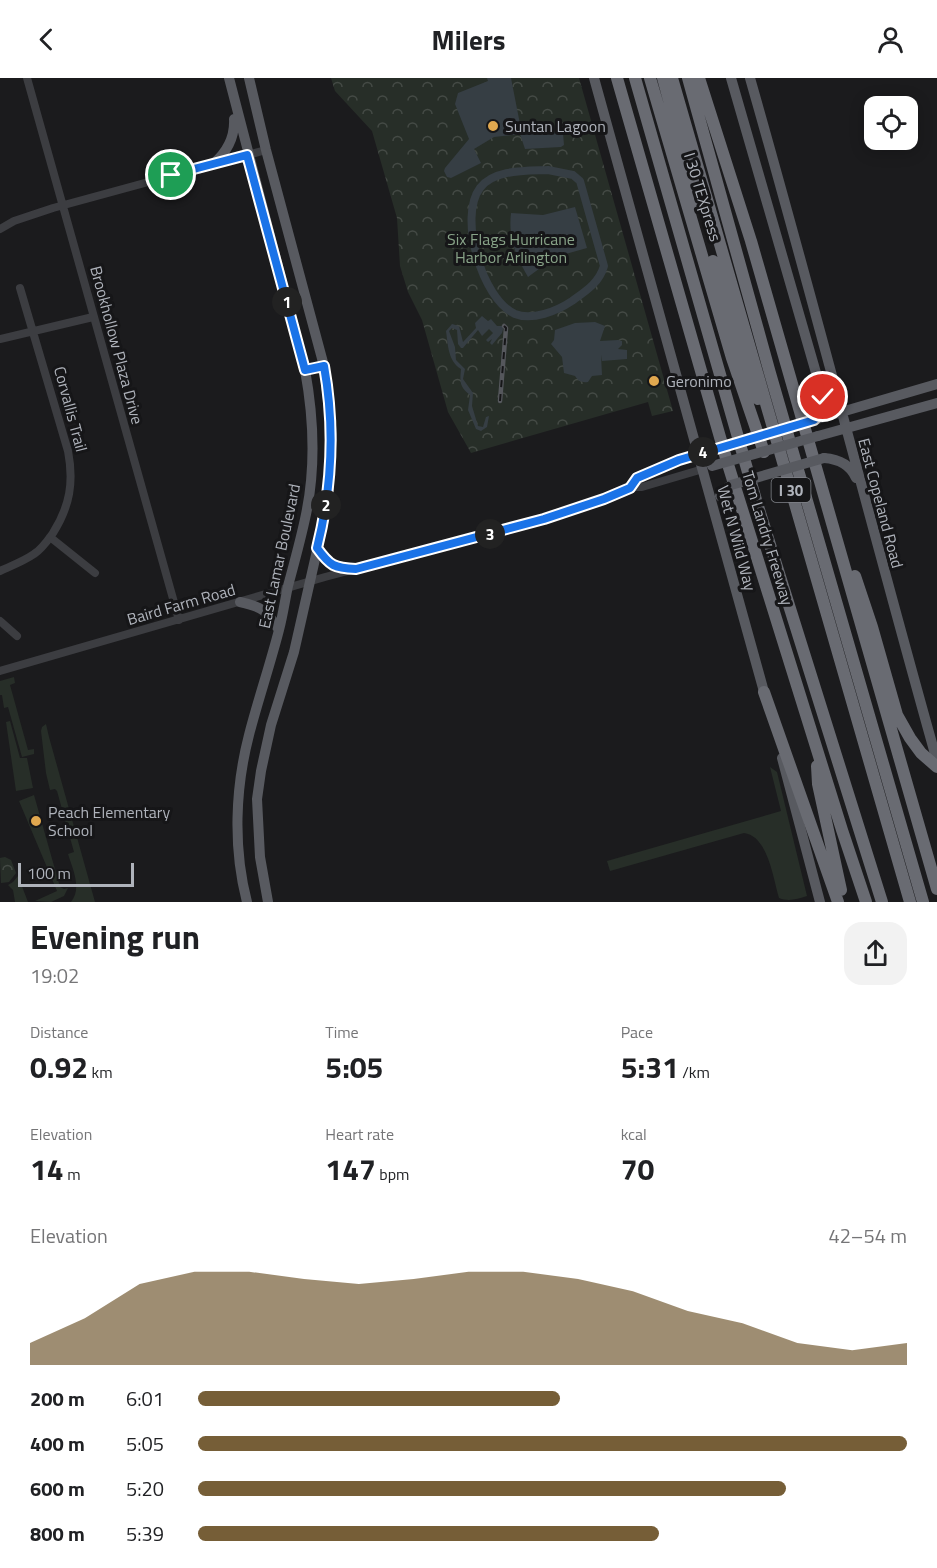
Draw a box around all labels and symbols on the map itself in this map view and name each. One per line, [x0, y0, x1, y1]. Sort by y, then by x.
place label: Suntan Lagoon [505, 114, 606, 138]
marker: Suntan Lagoon [486, 119, 500, 133]
pin [145, 149, 196, 200]
street label: I 30 TEXpress [678, 150, 728, 244]
park label: Six Flags Hurricane Harbor Arlington [447, 227, 575, 269]
street label: Brookhollow Plaza Drive [84, 263, 150, 427]
pin: 1 [272, 287, 302, 317]
street label: Corvallis Trail [48, 364, 94, 454]
place label: Geronimo [666, 369, 732, 393]
pin [797, 371, 848, 422]
marker: Geronimo [647, 374, 661, 388]
street label: East Copeland Road [852, 435, 910, 571]
pin: 4 [688, 437, 718, 467]
street label: Tom Landry Freeway [736, 468, 800, 608]
road number: I 30 [772, 478, 810, 502]
street label: East Lamar Boulevard [252, 481, 306, 631]
street label: Wet N Wild Way [711, 483, 763, 594]
pin: 2 [311, 490, 341, 520]
pin: 3 [475, 519, 505, 549]
street label: Baird Farm Road [124, 577, 238, 631]
place label: Peach Elementary School [48, 800, 170, 842]
marker: Peach Elementary School [29, 814, 43, 828]
scale bar [18, 860, 134, 887]

